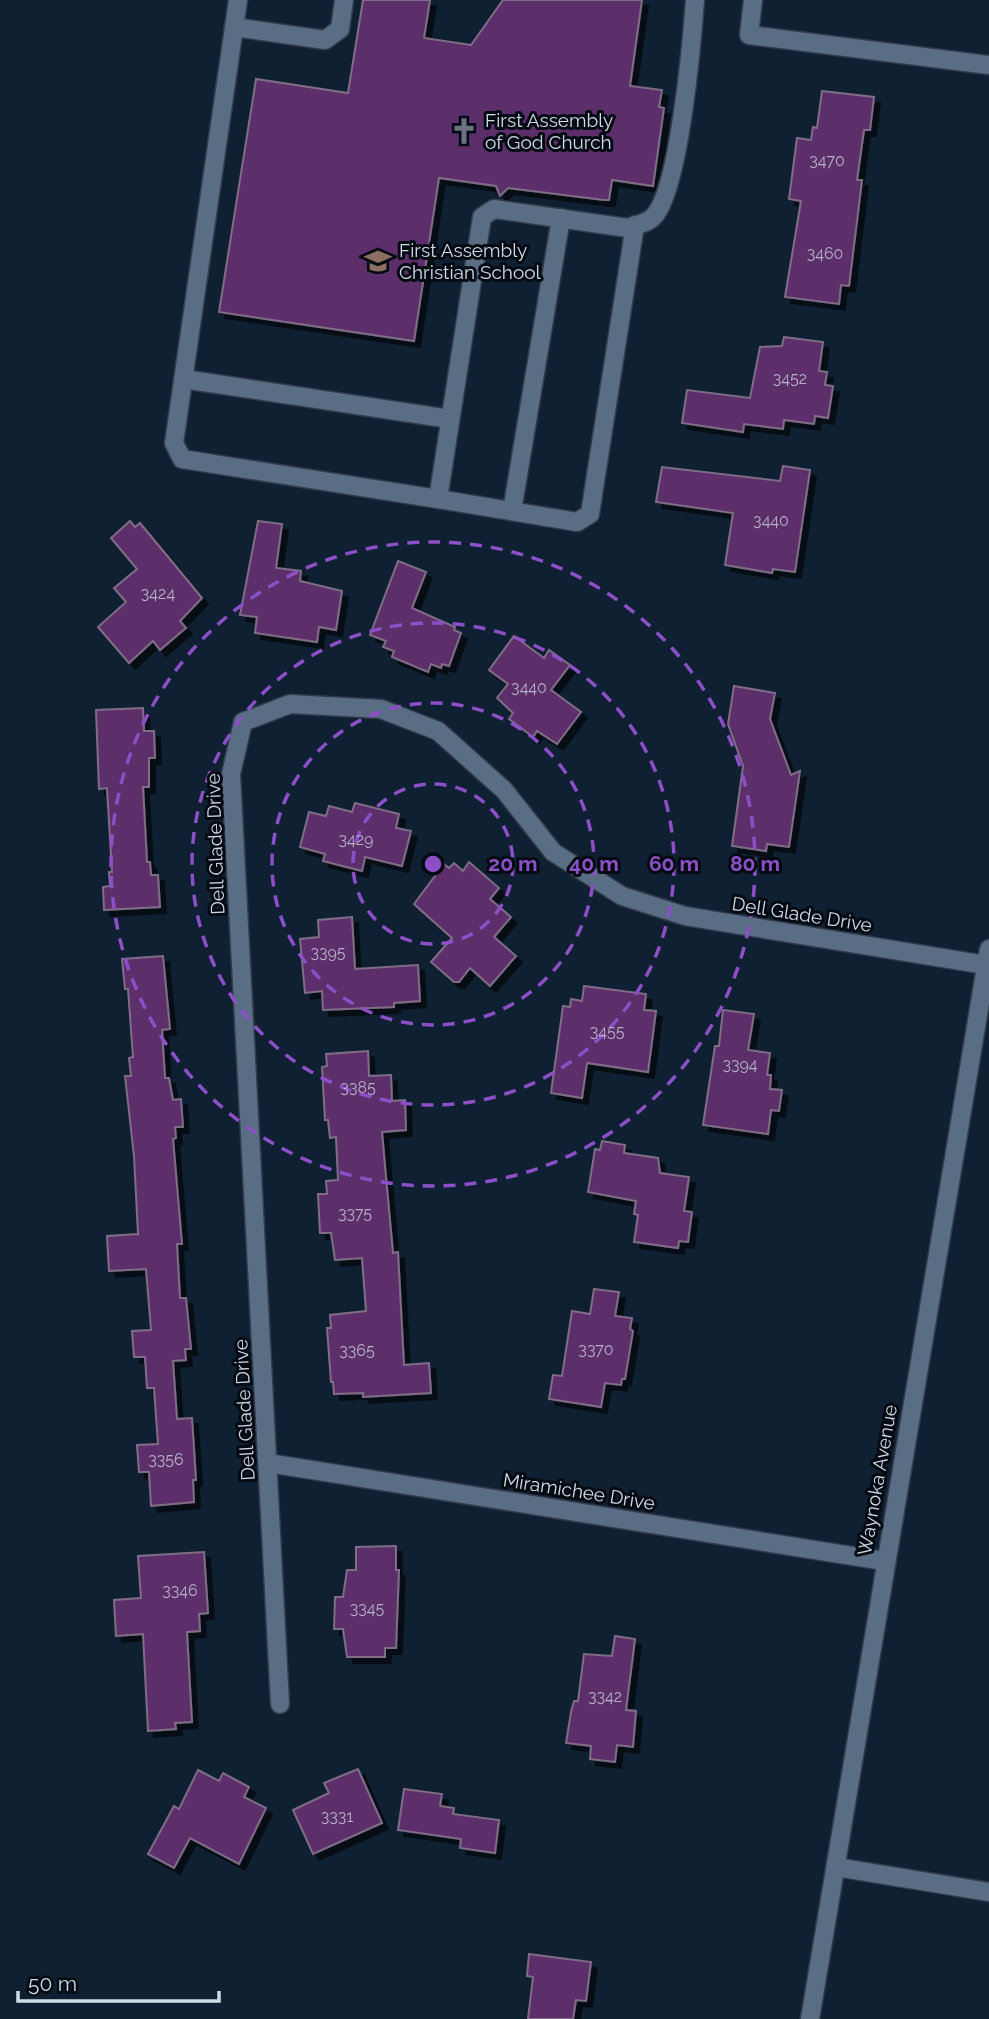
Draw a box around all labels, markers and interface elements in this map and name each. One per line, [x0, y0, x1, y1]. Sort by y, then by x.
place label: First Assembly of God Church [485, 109, 613, 153]
church icon: First Assembly of God Church [449, 116, 479, 146]
house number: 3470 [809, 151, 845, 170]
place label: First Assembly Christian School [399, 239, 542, 283]
house number: 3460 [807, 244, 843, 263]
school or university icon: First Assembly Christian School [363, 246, 393, 276]
house number: 3452 [773, 369, 807, 388]
house number: 3440 [753, 511, 789, 530]
house number: 3424 [141, 584, 175, 603]
house number: 3440 [511, 678, 547, 697]
street label: Dell Glade Drive [202, 773, 228, 915]
house number: 3429 [339, 830, 374, 849]
text: 20 m [488, 851, 538, 876]
text: 40 m [569, 851, 619, 876]
text: 60 m [649, 851, 699, 876]
text: 80 m [730, 851, 780, 876]
centre of rings [421, 852, 445, 876]
street label: Dell Glade Drive [730, 892, 874, 936]
house number: 3395 [310, 943, 346, 962]
house number: 3455 [590, 1022, 625, 1041]
house number: 3394 [722, 1055, 758, 1074]
house number: 3385 [340, 1078, 376, 1097]
house number: 3375 [338, 1204, 372, 1223]
street label: Dell Glade Drive [229, 1339, 259, 1481]
house number: 3370 [578, 1340, 614, 1359]
house number: 3365 [339, 1341, 375, 1360]
street label: Waynoka Avenue [853, 1403, 901, 1557]
house number: 3356 [148, 1450, 184, 1469]
street label: Miramichee Drive [502, 1468, 656, 1514]
house number: 3346 [162, 1581, 198, 1600]
house number: 3345 [350, 1599, 385, 1618]
house number: 3342 [588, 1687, 622, 1706]
house number: 3331 [321, 1807, 353, 1826]
scale bar [18, 1960, 219, 2004]
text: 50 m [28, 1971, 77, 1996]

